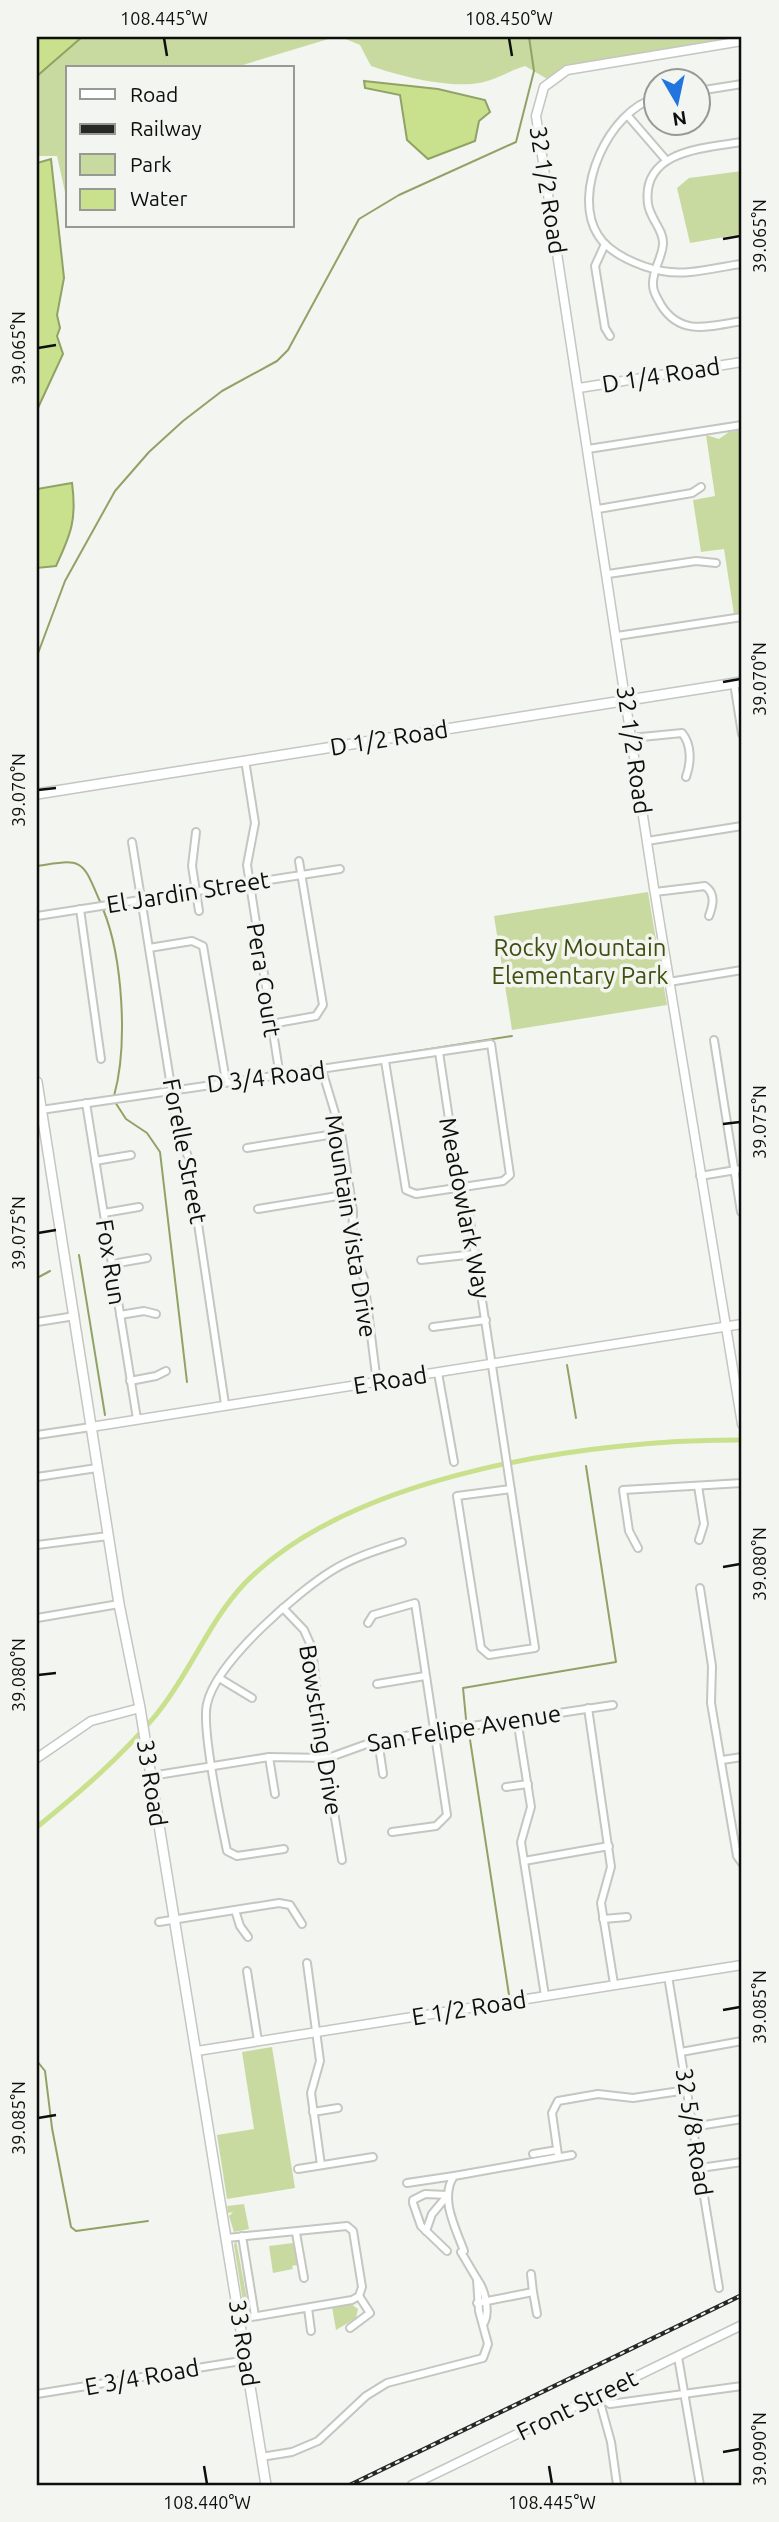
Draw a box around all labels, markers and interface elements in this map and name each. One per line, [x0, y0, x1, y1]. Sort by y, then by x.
text: 108.445°W [120, 8, 208, 28]
text: 108.450°W [465, 8, 553, 28]
legend [66, 66, 294, 228]
north arrow [642, 66, 712, 136]
text: Road [130, 82, 178, 106]
text: N [671, 107, 688, 131]
text: Railway [130, 116, 202, 140]
street label: 32 1/2 Road [525, 124, 571, 256]
text: Park [130, 152, 172, 176]
text: Water [130, 186, 188, 210]
text: 39.065°N [749, 199, 769, 273]
text: 39.065°N [8, 311, 28, 385]
street label: D 1/4 Road [600, 352, 722, 398]
text: 39.070°N [749, 642, 769, 716]
street label: 32 1/2 Road [612, 684, 656, 816]
street label: D 1/2 Road [328, 715, 450, 761]
text: 39.070°N [8, 753, 28, 827]
street label: El Jardin Street [105, 866, 272, 918]
street label: Pera Court [242, 921, 286, 1039]
park label: Rocky Mountain Elementary Park [492, 934, 668, 989]
street label: D 3/4 Road [205, 1056, 327, 1098]
street label: Forelle Street [158, 1076, 212, 1226]
text: 39.075°N [749, 1085, 769, 1159]
street label: Mountain Vista Drive [320, 1113, 382, 1339]
street label: Meadowlark Way [434, 1115, 496, 1301]
text: 39.075°N [8, 1196, 28, 1270]
street label: Fox Run [91, 1217, 131, 1307]
street label: E Road [351, 1361, 429, 1399]
text: 39.080°N [749, 1527, 769, 1601]
text: 39.080°N [8, 1638, 28, 1712]
street label: Bowstring Drive [294, 1643, 348, 1817]
street label: San Felipe Avenue [365, 1699, 563, 1757]
street label: 33 Road [132, 1737, 172, 1829]
text: 39.085°N [749, 1970, 769, 2044]
street label: E 1/2 Road [410, 1986, 528, 2030]
street label: 32 5/8 Road [671, 2066, 717, 2198]
text: 39.085°N [8, 2081, 28, 2155]
street label: 33 Road [224, 2297, 264, 2389]
street label: E 3/4 Road [83, 2354, 201, 2400]
street label: Front Street [512, 2364, 642, 2446]
text: 39.090°N [749, 2412, 769, 2486]
text: 108.440°W [163, 2492, 251, 2512]
text: 108.445°W [508, 2492, 596, 2512]

